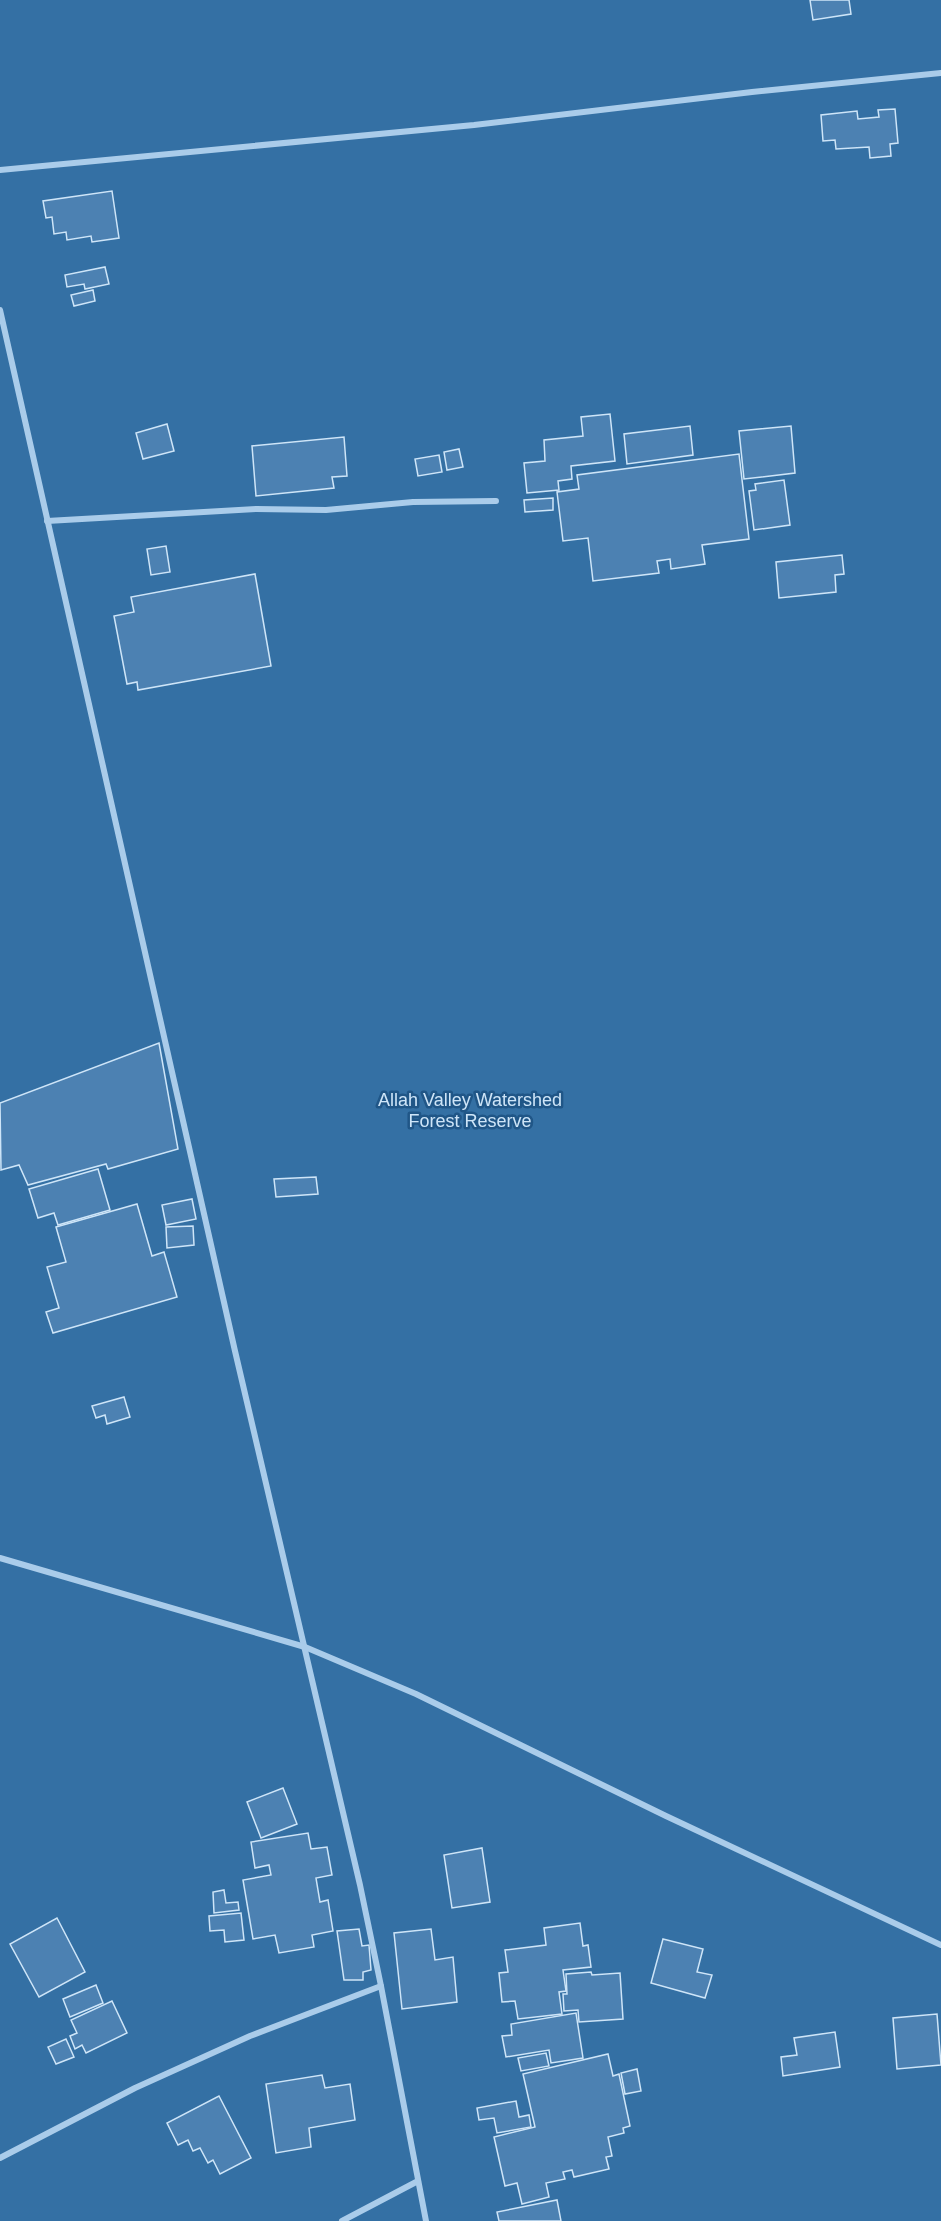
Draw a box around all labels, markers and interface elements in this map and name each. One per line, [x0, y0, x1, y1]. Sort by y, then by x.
park label: Allah Valley Watershed Forest Reserve [378, 1090, 562, 1131]

